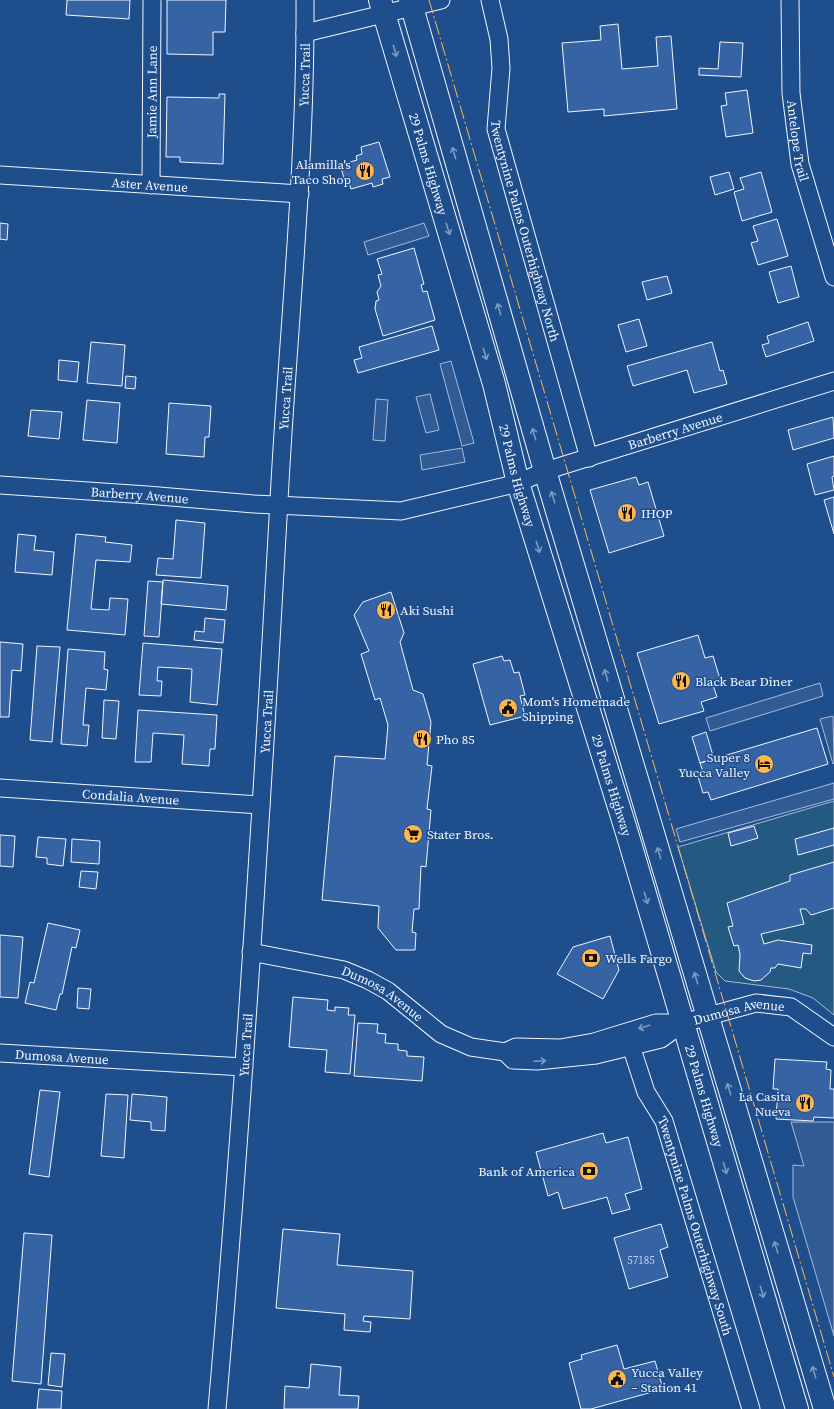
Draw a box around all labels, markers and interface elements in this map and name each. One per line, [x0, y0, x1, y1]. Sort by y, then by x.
street label: Yucca Trail [295, 43, 314, 107]
street label: Jamie Ann Lane [143, 45, 161, 139]
one-way arrow [392, 45, 399, 58]
street label: Antelope Trail [783, 99, 813, 184]
street label: 29 Palms Highway [405, 111, 451, 217]
street label: Twentynine Palms Outerhighway North [487, 119, 564, 344]
one-way arrow [450, 146, 457, 159]
place label: Alamilla's Taco Shop [292, 156, 351, 188]
restaurant icon: Alamilla's Taco Shop [354, 160, 376, 182]
street label: Aster Avenue [111, 174, 189, 196]
one-way arrow [445, 223, 452, 236]
one-way arrow [495, 302, 502, 315]
one-way arrow [482, 347, 489, 360]
street label: Yucca Trail [275, 366, 296, 431]
street label: Barberry Avenue [626, 408, 725, 454]
street label: 29 Palms Highway [495, 423, 539, 529]
one-way arrow [530, 428, 538, 441]
street label: Barberry Avenue [90, 483, 189, 507]
one-way arrow [549, 491, 556, 504]
restaurant icon: IHOP [616, 502, 638, 524]
place label: IHOP [641, 505, 673, 522]
one-way arrow [535, 540, 542, 553]
restaurant icon: Aki Sushi [375, 599, 397, 621]
place label: Aki Sushi [400, 602, 454, 619]
one-way arrow [602, 669, 609, 682]
restaurant icon: Black Bear Diner [670, 670, 692, 692]
place label: Black Bear Diner [695, 673, 793, 690]
street label: Yucca Trail [256, 689, 277, 754]
place label: Mom's Homemade Shipping [522, 693, 630, 725]
public building icon: Mom's Homemade Shipping [497, 697, 519, 719]
restaurant icon: Pho 85 [411, 728, 433, 750]
place label: Pho 85 [436, 731, 475, 748]
street label: 29 Palms Highway [588, 732, 636, 839]
place label: Super 8 Yucca Valley [678, 749, 750, 781]
hotel icon: Super 8 Yucca Valley [753, 753, 775, 775]
street label: Condalia Avenue [82, 785, 180, 809]
supermarket icon: Stater Bros. [402, 823, 424, 845]
place label: Stater Bros. [427, 826, 494, 843]
one-way arrow [655, 847, 662, 860]
one-way arrow [643, 891, 650, 904]
bank icon: Wells Fargo [580, 947, 602, 969]
place label: Wells Fargo [605, 950, 672, 967]
street label: Dumosa Avenue [339, 962, 427, 1026]
one-way arrow [691, 972, 699, 985]
street label: Dumosa Avenue [691, 995, 786, 1029]
street label: Yucca Trail [235, 1013, 257, 1078]
one-way arrow [638, 1024, 651, 1031]
street label: 29 Palms Highway [681, 1043, 727, 1149]
street label: Dumosa Avenue [15, 1046, 110, 1068]
one-way arrow [533, 1057, 546, 1065]
one-way arrow [725, 1083, 732, 1096]
place label: La Casita Nueva [738, 1088, 791, 1120]
restaurant icon: La Casita Nueva [794, 1092, 816, 1114]
street label: Twentynine Palms Outerhighway South [654, 1113, 736, 1338]
bank icon: Bank of America [578, 1160, 600, 1182]
one-way arrow [722, 1161, 729, 1174]
place label: Bank of America [478, 1163, 575, 1180]
one-way arrow [772, 1241, 779, 1254]
house number: 57185 [627, 1253, 655, 1268]
one-way arrow [759, 1286, 766, 1299]
place label: Yucca Valley – Station 41 [631, 1364, 703, 1396]
one-way arrow [810, 1365, 817, 1378]
public building icon: Yucca Valley – Station 41 [606, 1368, 628, 1390]

